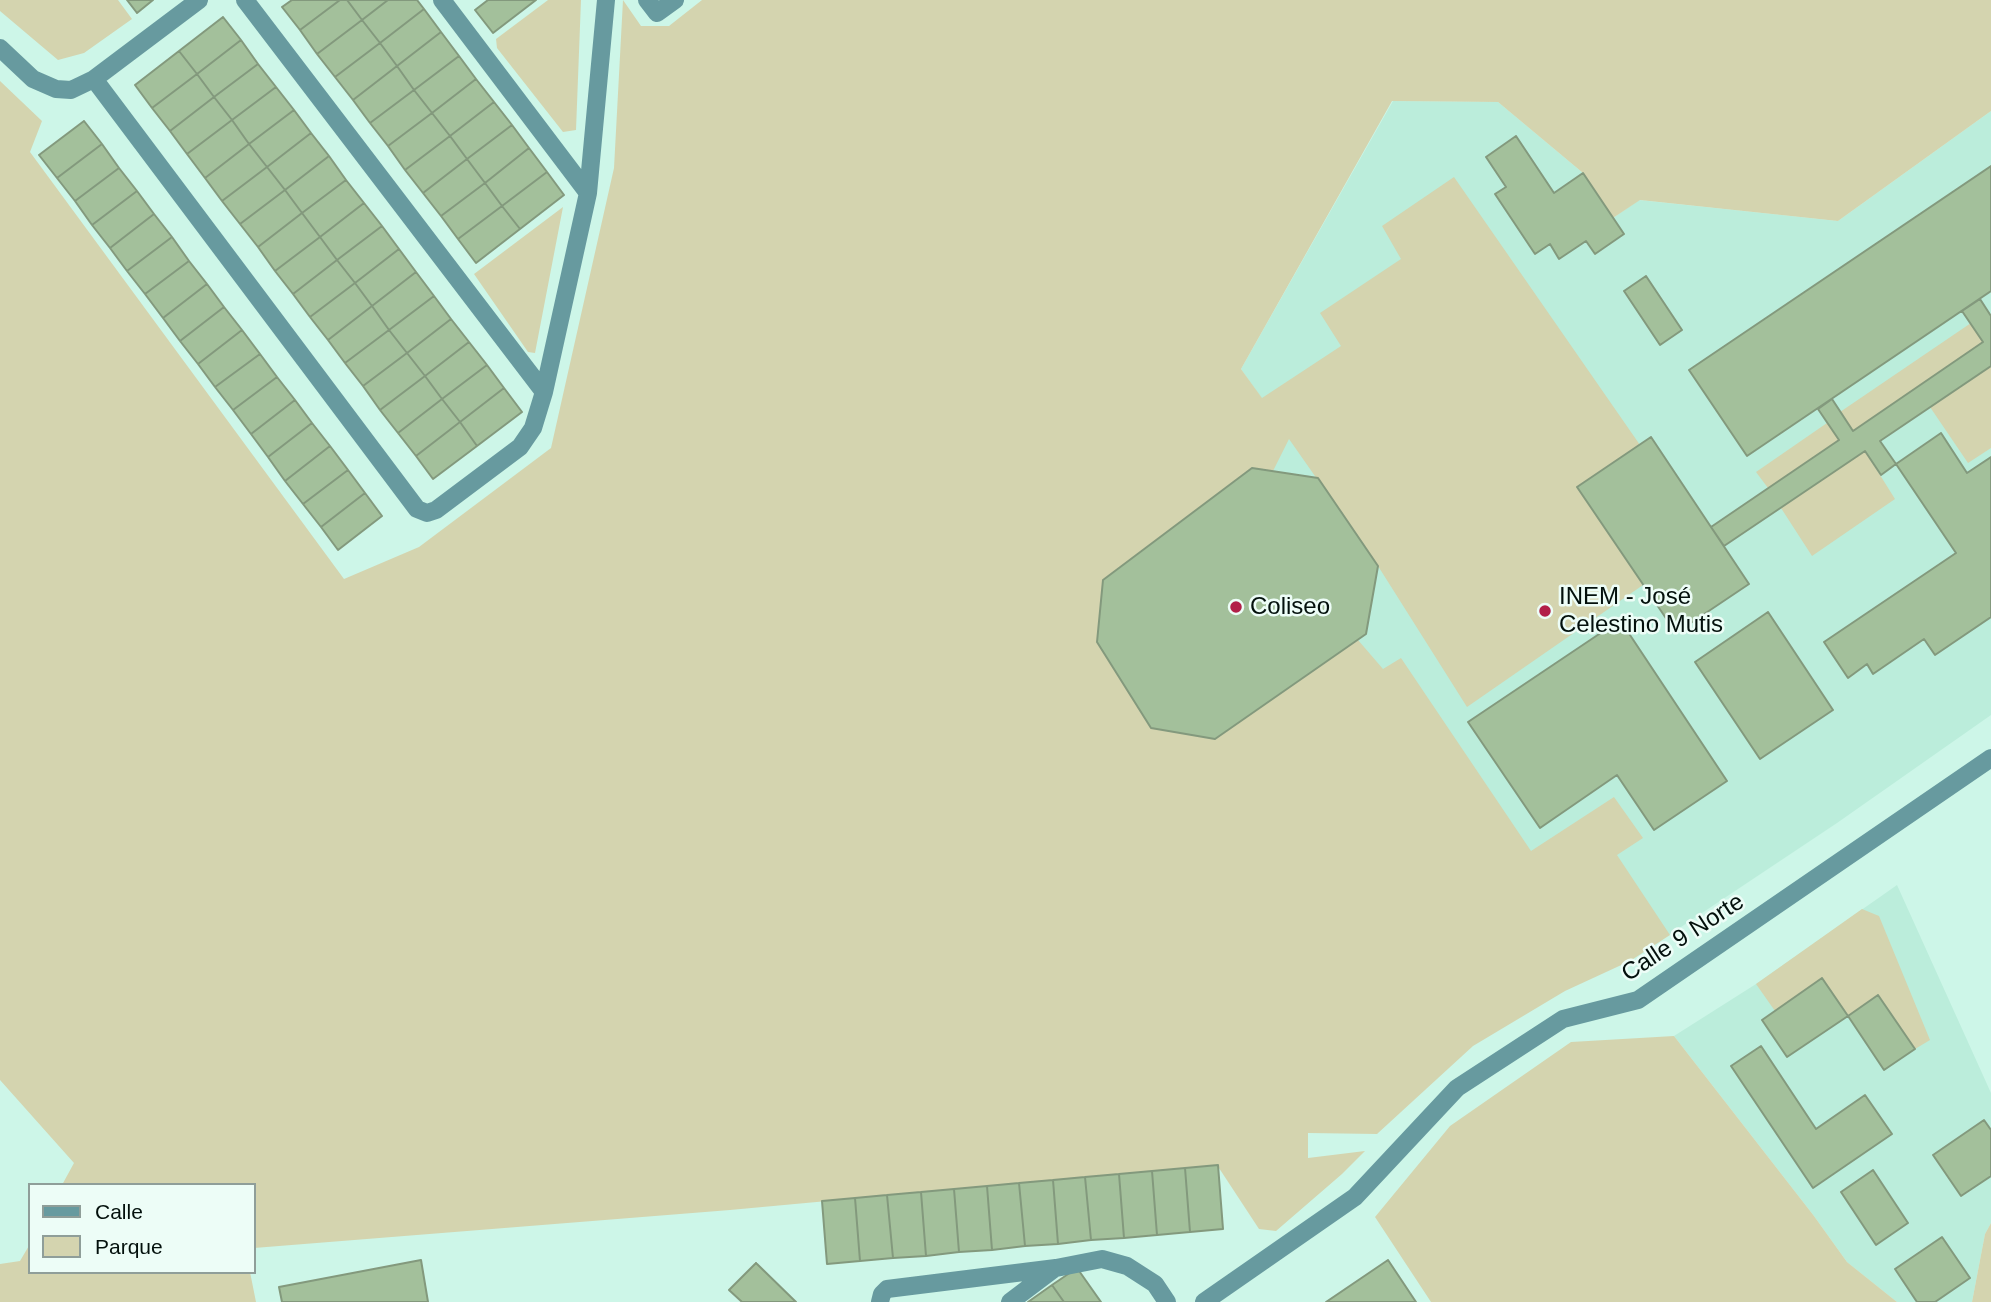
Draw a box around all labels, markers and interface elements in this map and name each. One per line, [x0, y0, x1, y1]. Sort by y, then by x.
place label: INEM - José Celestino Mutis [1559, 583, 1723, 639]
place label: Coliseo [1250, 593, 1330, 621]
marker: Coliseo [1228, 599, 1244, 615]
marker: INEM - José Celestino Mutis [1537, 603, 1553, 619]
street label: Calle 9 Norte [1616, 888, 1750, 988]
legend [28, 1183, 256, 1274]
text: Calle [95, 1200, 143, 1223]
text: Parque [95, 1235, 163, 1258]

